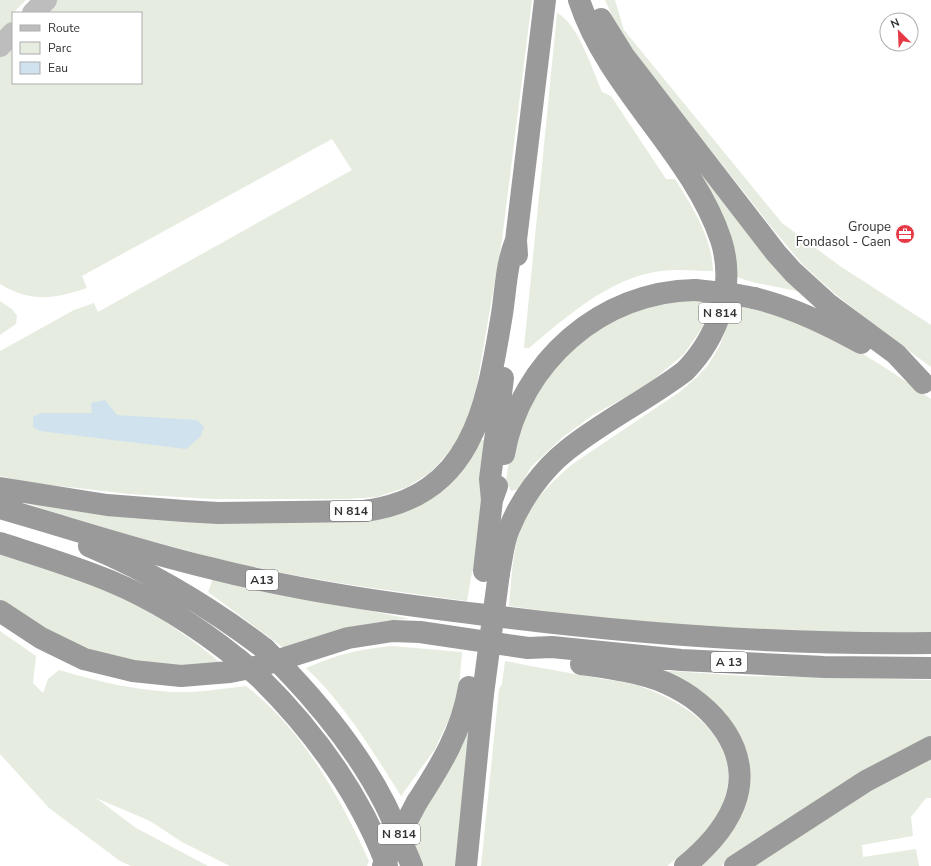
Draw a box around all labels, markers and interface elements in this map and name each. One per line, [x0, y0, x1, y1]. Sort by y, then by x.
legend [12, 12, 142, 84]
north arrow [879, 12, 919, 52]
text: N [888, 15, 902, 32]
text: Route [48, 20, 80, 36]
text: Parc [48, 40, 72, 56]
text: Eau [48, 60, 68, 76]
place label: Groupe Fondasol - Caen [796, 218, 891, 251]
office icon: Groupe Fondasol - Caen [894, 223, 916, 245]
road number: N 814 [699, 303, 741, 323]
road number: N 814 [330, 501, 372, 521]
road number: A13 [246, 570, 278, 590]
road number: A 13 [711, 652, 747, 672]
road number: N 814 [378, 824, 420, 844]

